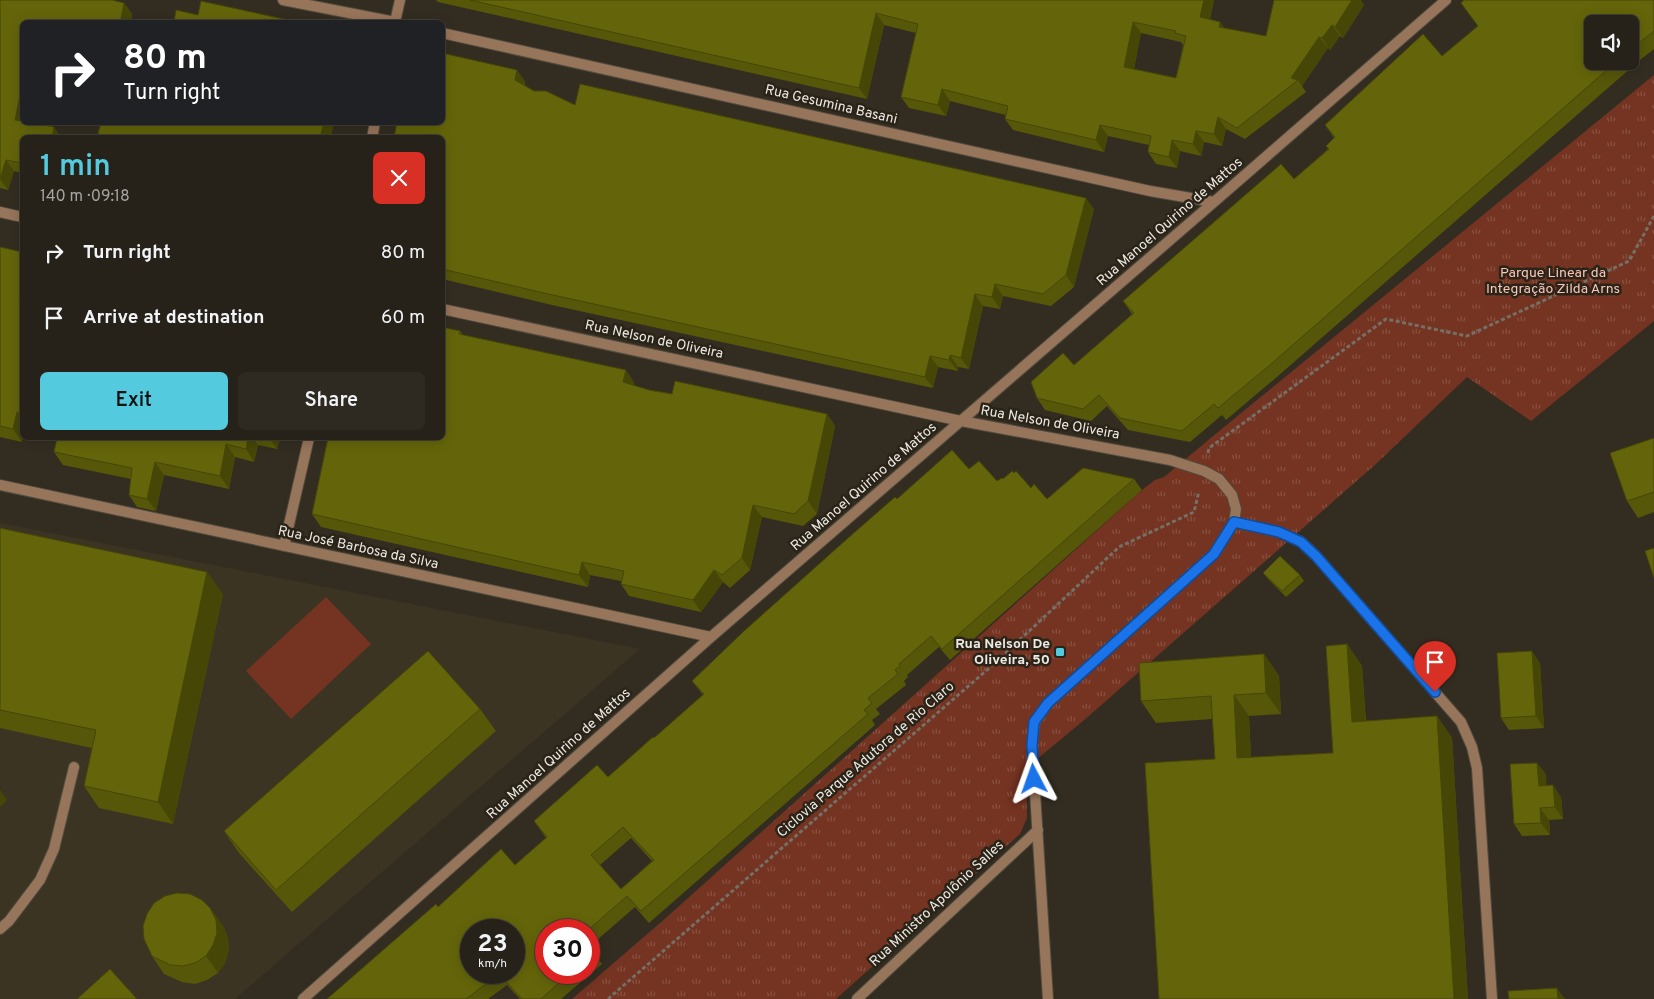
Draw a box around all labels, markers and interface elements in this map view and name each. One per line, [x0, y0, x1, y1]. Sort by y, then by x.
map controls [1584, 15, 1639, 70]
button: sound [1584, 15, 1639, 70]
text: 80 m [123, 37, 207, 81]
icon: right [40, 40, 105, 105]
text: Turn right [123, 80, 220, 107]
street label: Rua Gesumina Basani [763, 82, 899, 128]
text: 1 min [40, 149, 111, 186]
button: close [373, 152, 425, 204]
street label: Rua Manoel Quirino de Mattos [1094, 154, 1246, 290]
text: 140 m · 09:18 [40, 187, 130, 207]
icon: right [40, 239, 68, 267]
text: Turn right [83, 241, 171, 265]
text: 80 m [381, 241, 425, 265]
park label: Parque Linear da Integração Zilda Arns [1486, 265, 1620, 298]
icon: arrive [40, 304, 68, 332]
text: Arrive at destination [83, 306, 264, 330]
text: 60 m [381, 306, 425, 330]
street label: Rua Nelson de Oliveira [583, 317, 725, 363]
button: Exit [40, 372, 228, 430]
button: Share [238, 372, 425, 430]
street label: Rua Nelson de Oliveira [979, 402, 1121, 444]
street label: Rua Manoel Quirino de Mattos [788, 419, 940, 555]
street label: Rua José Barbosa da Silva [276, 523, 440, 573]
place label: Rua Nelson De Oliveira, 50 [955, 636, 1050, 669]
pin [1414, 641, 1456, 692]
marker: Rua Nelson De Oliveira, 50 [1054, 646, 1066, 658]
icon: arrive [1421, 648, 1449, 676]
street label: Ciclovia Parque Adutora de Rio Claro [774, 678, 958, 842]
street label: Rua Manoel Quirino de Mattos [484, 685, 634, 823]
position arrow [1007, 752, 1059, 804]
street label: Rua Ministro Apolônio Salles [866, 837, 1008, 971]
speed limit sign: 30 [535, 919, 600, 984]
text: 23 [477, 929, 508, 961]
text: km/h [478, 956, 507, 972]

